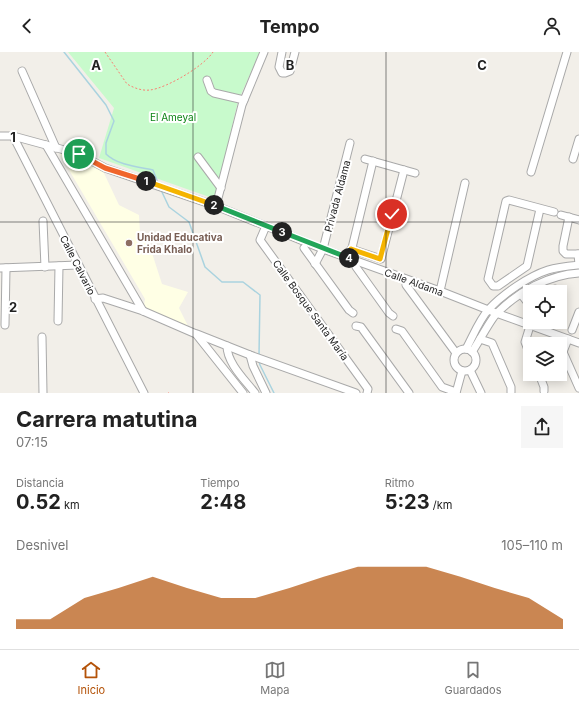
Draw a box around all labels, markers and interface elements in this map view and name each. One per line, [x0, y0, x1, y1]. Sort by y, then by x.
icon: back [16, 15, 38, 37]
icon: person [541, 15, 563, 37]
text: Tempo [259, 16, 320, 37]
text: A [91, 57, 101, 73]
text: B [286, 57, 295, 73]
text: C [477, 57, 487, 73]
park label: El Ameyal [150, 111, 196, 123]
text: 1 [10, 129, 16, 145]
pin [62, 137, 96, 171]
icon: arrive [68, 143, 90, 165]
street label: Privada Aldama [322, 159, 352, 233]
pin: 1 [136, 171, 156, 191]
text: 1 [144, 174, 148, 188]
pin: 2 [204, 195, 224, 215]
pin [375, 197, 409, 231]
text: 2 [211, 198, 217, 212]
icon: check [381, 203, 403, 225]
pin: 3 [272, 222, 292, 242]
text: 3 [278, 225, 286, 239]
place label: Unidad Educativa Frida Khalo [137, 231, 223, 255]
street label: Calle Calvario [58, 233, 98, 297]
marker: Unidad Educativa Frida Khalo [124, 238, 134, 248]
pin: 4 [339, 248, 359, 268]
text: 4 [345, 251, 353, 265]
street label: Calle Bosque Santa María [271, 257, 351, 363]
street label: Calle Aldama [383, 266, 445, 298]
map controls [523, 285, 567, 381]
button: locate [523, 285, 567, 329]
text: 2 [9, 299, 17, 315]
button: layers [523, 337, 567, 381]
text: Carrera matutina [16, 406, 197, 432]
button: share [521, 406, 563, 448]
text: 07:15 [16, 434, 48, 450]
text: Distancia [16, 476, 64, 490]
text: Tiempo [200, 476, 239, 490]
text: Ritmo [385, 476, 414, 490]
text: 0.52 [16, 490, 61, 514]
text: 2:48 [200, 490, 246, 514]
text: 5:23 [385, 490, 430, 514]
text: km [61, 498, 80, 512]
text: /km [430, 498, 452, 512]
text: Desnivel [16, 537, 68, 553]
text: 105–110 m [501, 537, 563, 553]
tab: Inicio [78, 659, 105, 697]
tab: Mapa [260, 659, 289, 697]
tab: Guardados [445, 659, 501, 697]

